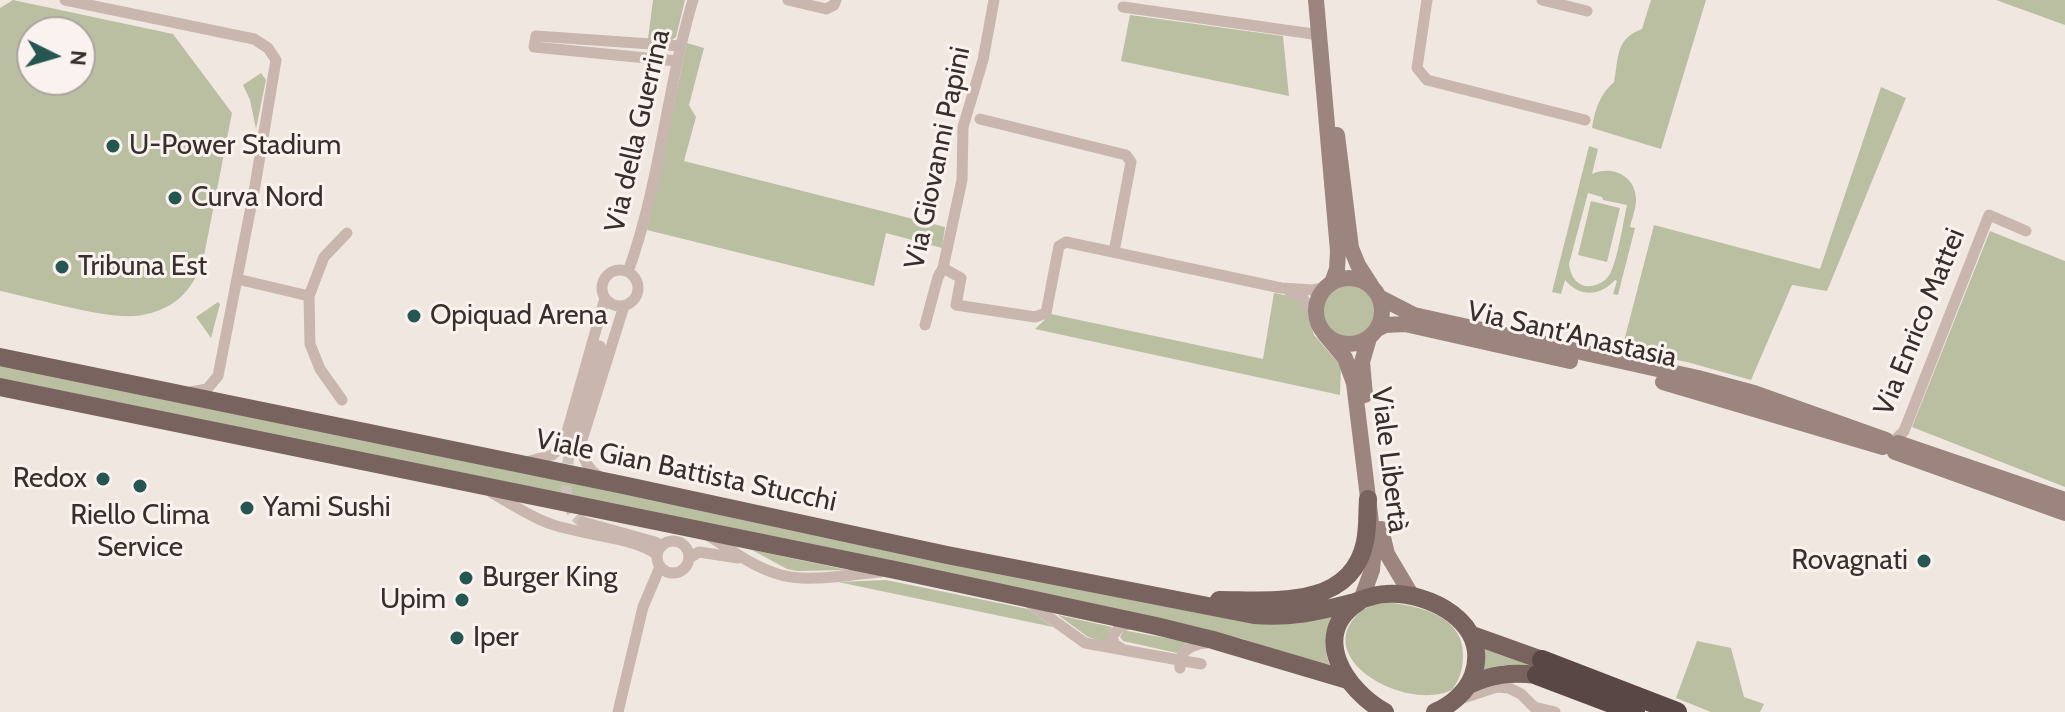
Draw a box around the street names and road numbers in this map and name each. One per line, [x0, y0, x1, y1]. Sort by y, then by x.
street label: Via della Guerrina [598, 26, 678, 236]
street label: Via Giovanni Papini [898, 44, 978, 272]
street label: Via Enrico Mattei [1867, 224, 1973, 420]
street label: Via Sant'Anastasia [1464, 295, 1680, 375]
street label: Viale Libertà [1363, 385, 1415, 535]
street label: Viale Gian Battista Stucchi [533, 423, 839, 519]

